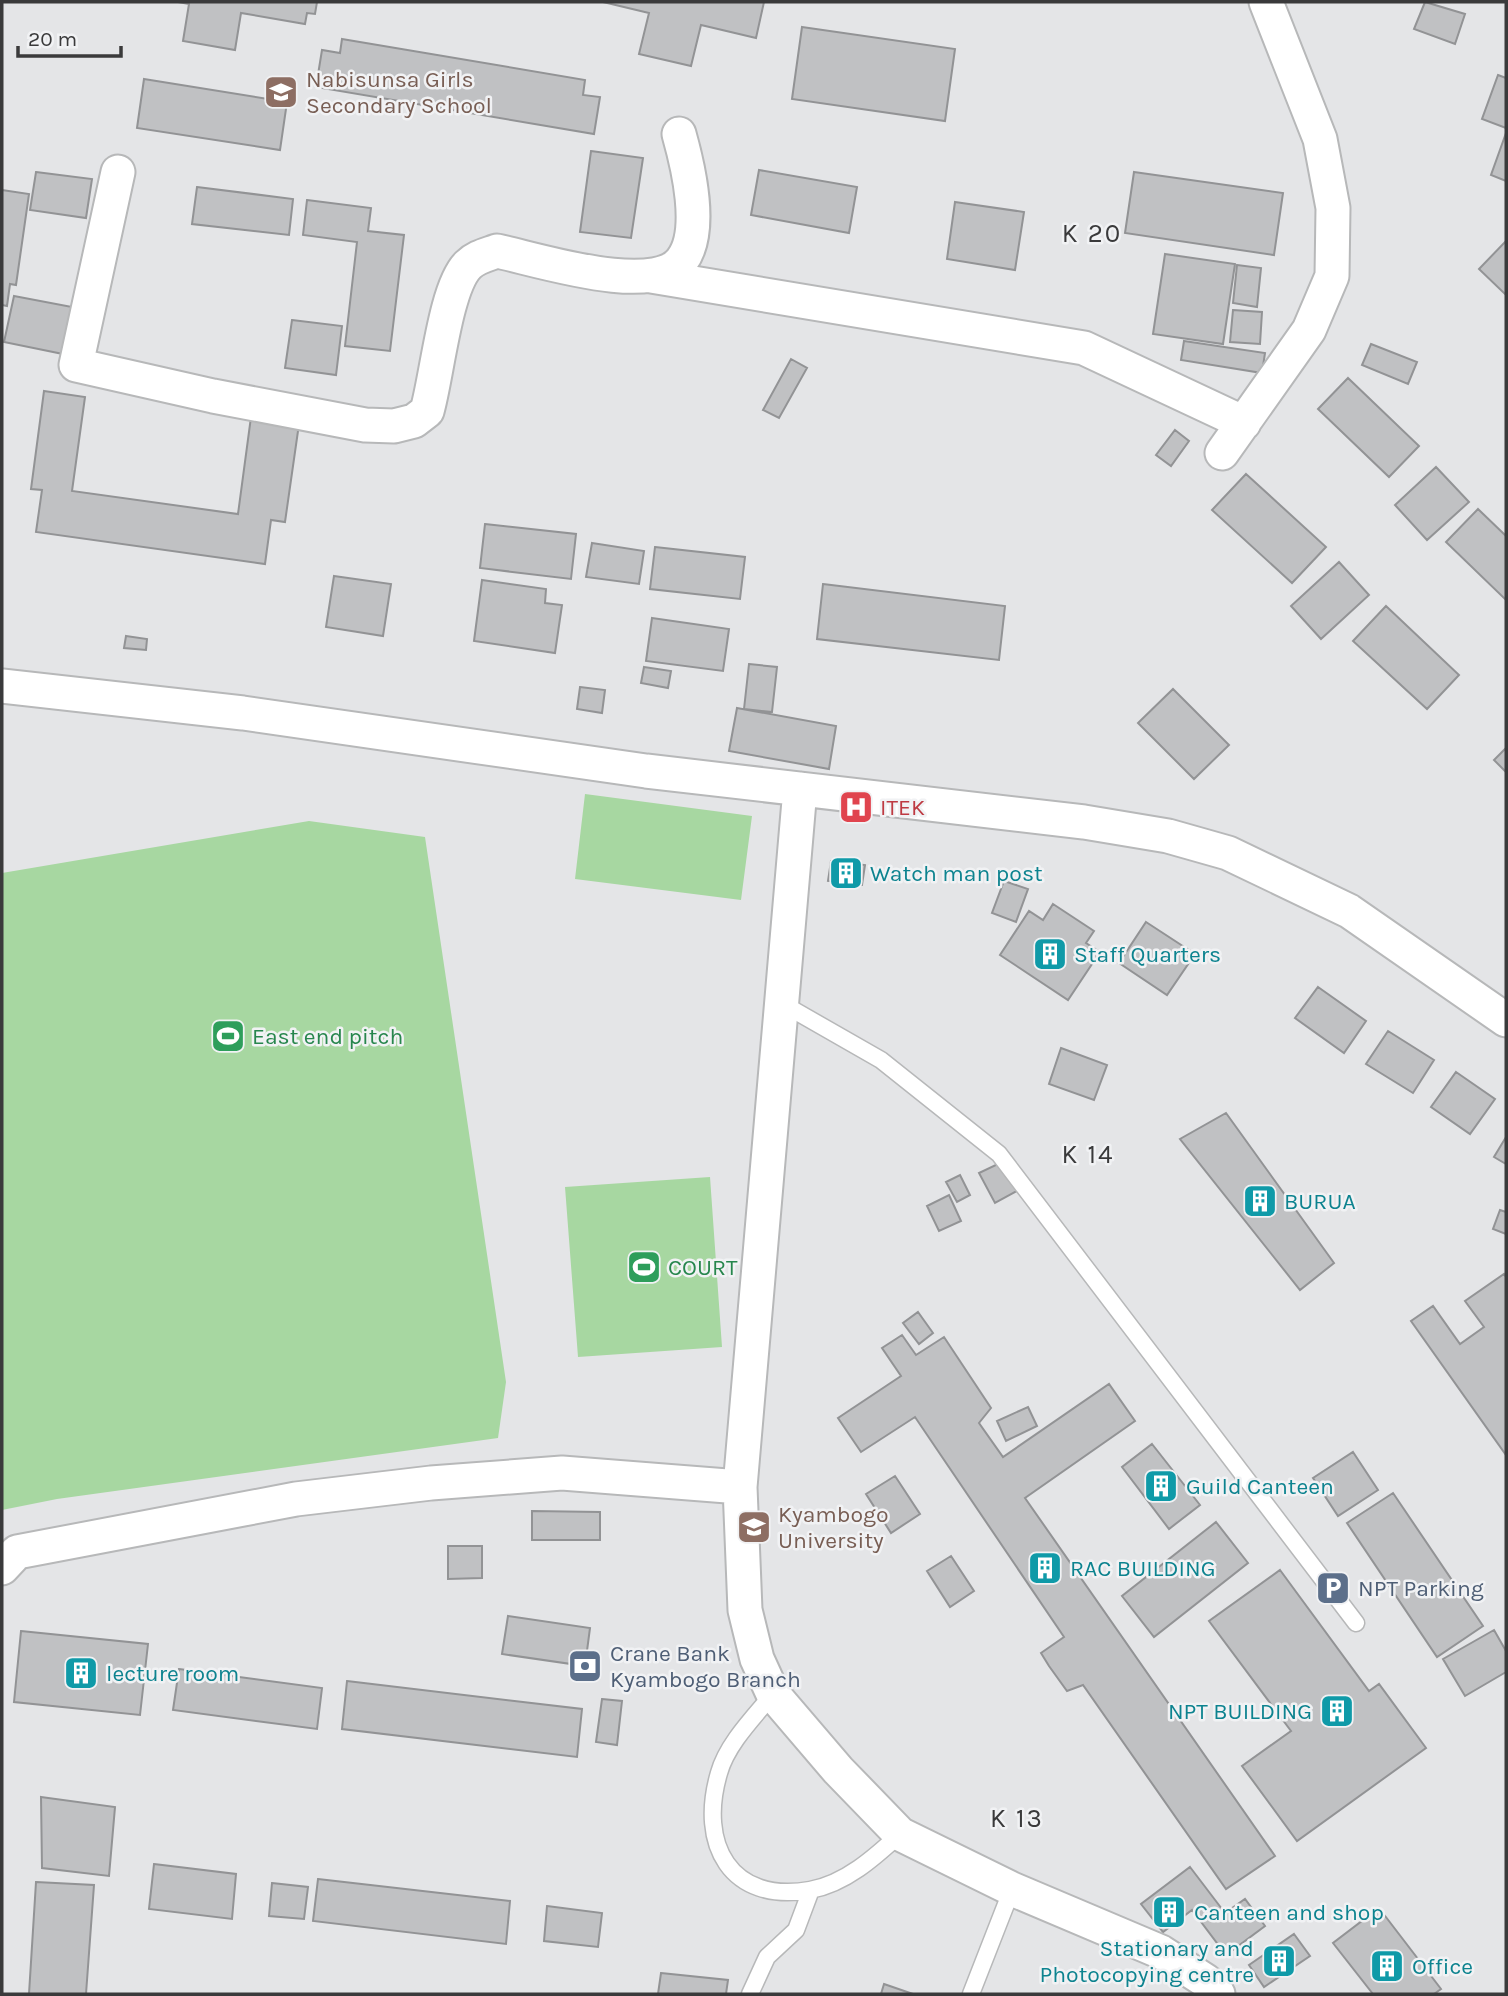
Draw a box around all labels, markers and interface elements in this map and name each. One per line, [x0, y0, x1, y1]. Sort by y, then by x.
scale bar [18, 14, 121, 58]
text: 20 m [28, 27, 77, 51]
place label: Nabisunsa Girls Secondary School [306, 66, 492, 119]
school or university icon: Nabisunsa Girls Secondary School [262, 73, 300, 111]
district label: K 20 [1062, 218, 1122, 249]
hospital icon: ITEK [837, 788, 875, 826]
place label: ITEK [880, 794, 925, 821]
building icon: Watch man post [827, 854, 865, 892]
place label: Watch man post [870, 860, 1043, 887]
building icon: Staff Quarters [1031, 935, 1069, 973]
place label: Staff Quarters [1074, 941, 1221, 968]
sports icon: East end pitch [209, 1017, 247, 1055]
place label: East end pitch [252, 1023, 403, 1050]
district label: K 14 [1061, 1139, 1115, 1170]
building icon: BURUA [1241, 1182, 1279, 1220]
place label: BURUA [1284, 1188, 1356, 1215]
sports icon: COURT [625, 1248, 663, 1286]
place label: COURT [668, 1254, 738, 1281]
building icon: Guild Canteen [1142, 1467, 1180, 1505]
place label: Guild Canteen [1186, 1473, 1334, 1500]
place label: Kyambogo University [778, 1501, 889, 1554]
school or university icon: Kyambogo University [735, 1508, 773, 1546]
building icon: RAC BUILDING [1026, 1549, 1064, 1587]
place label: RAC BUILDING [1070, 1555, 1216, 1582]
parking icon: NPT Parking [1314, 1569, 1352, 1607]
place label: NPT Parking [1358, 1575, 1484, 1602]
place label: Crane Bank Kyambogo Branch [610, 1640, 801, 1693]
bank icon: Crane Bank Kyambogo Branch [566, 1647, 604, 1685]
building icon: lecture room [62, 1654, 100, 1692]
place label: lecture room [106, 1660, 239, 1687]
building icon: NPT BUILDING [1318, 1692, 1356, 1730]
place label: NPT BUILDING [1168, 1698, 1312, 1725]
district label: K 13 [990, 1803, 1044, 1834]
building icon: Canteen and shop [1150, 1893, 1188, 1931]
place label: Canteen and shop [1194, 1899, 1384, 1926]
place label: Stationary and Photocopying centre [1040, 1935, 1254, 1988]
building icon: Stationary and Photocopying centre [1260, 1942, 1298, 1980]
building icon: Office [1368, 1947, 1406, 1985]
place label: Office [1412, 1953, 1473, 1980]

